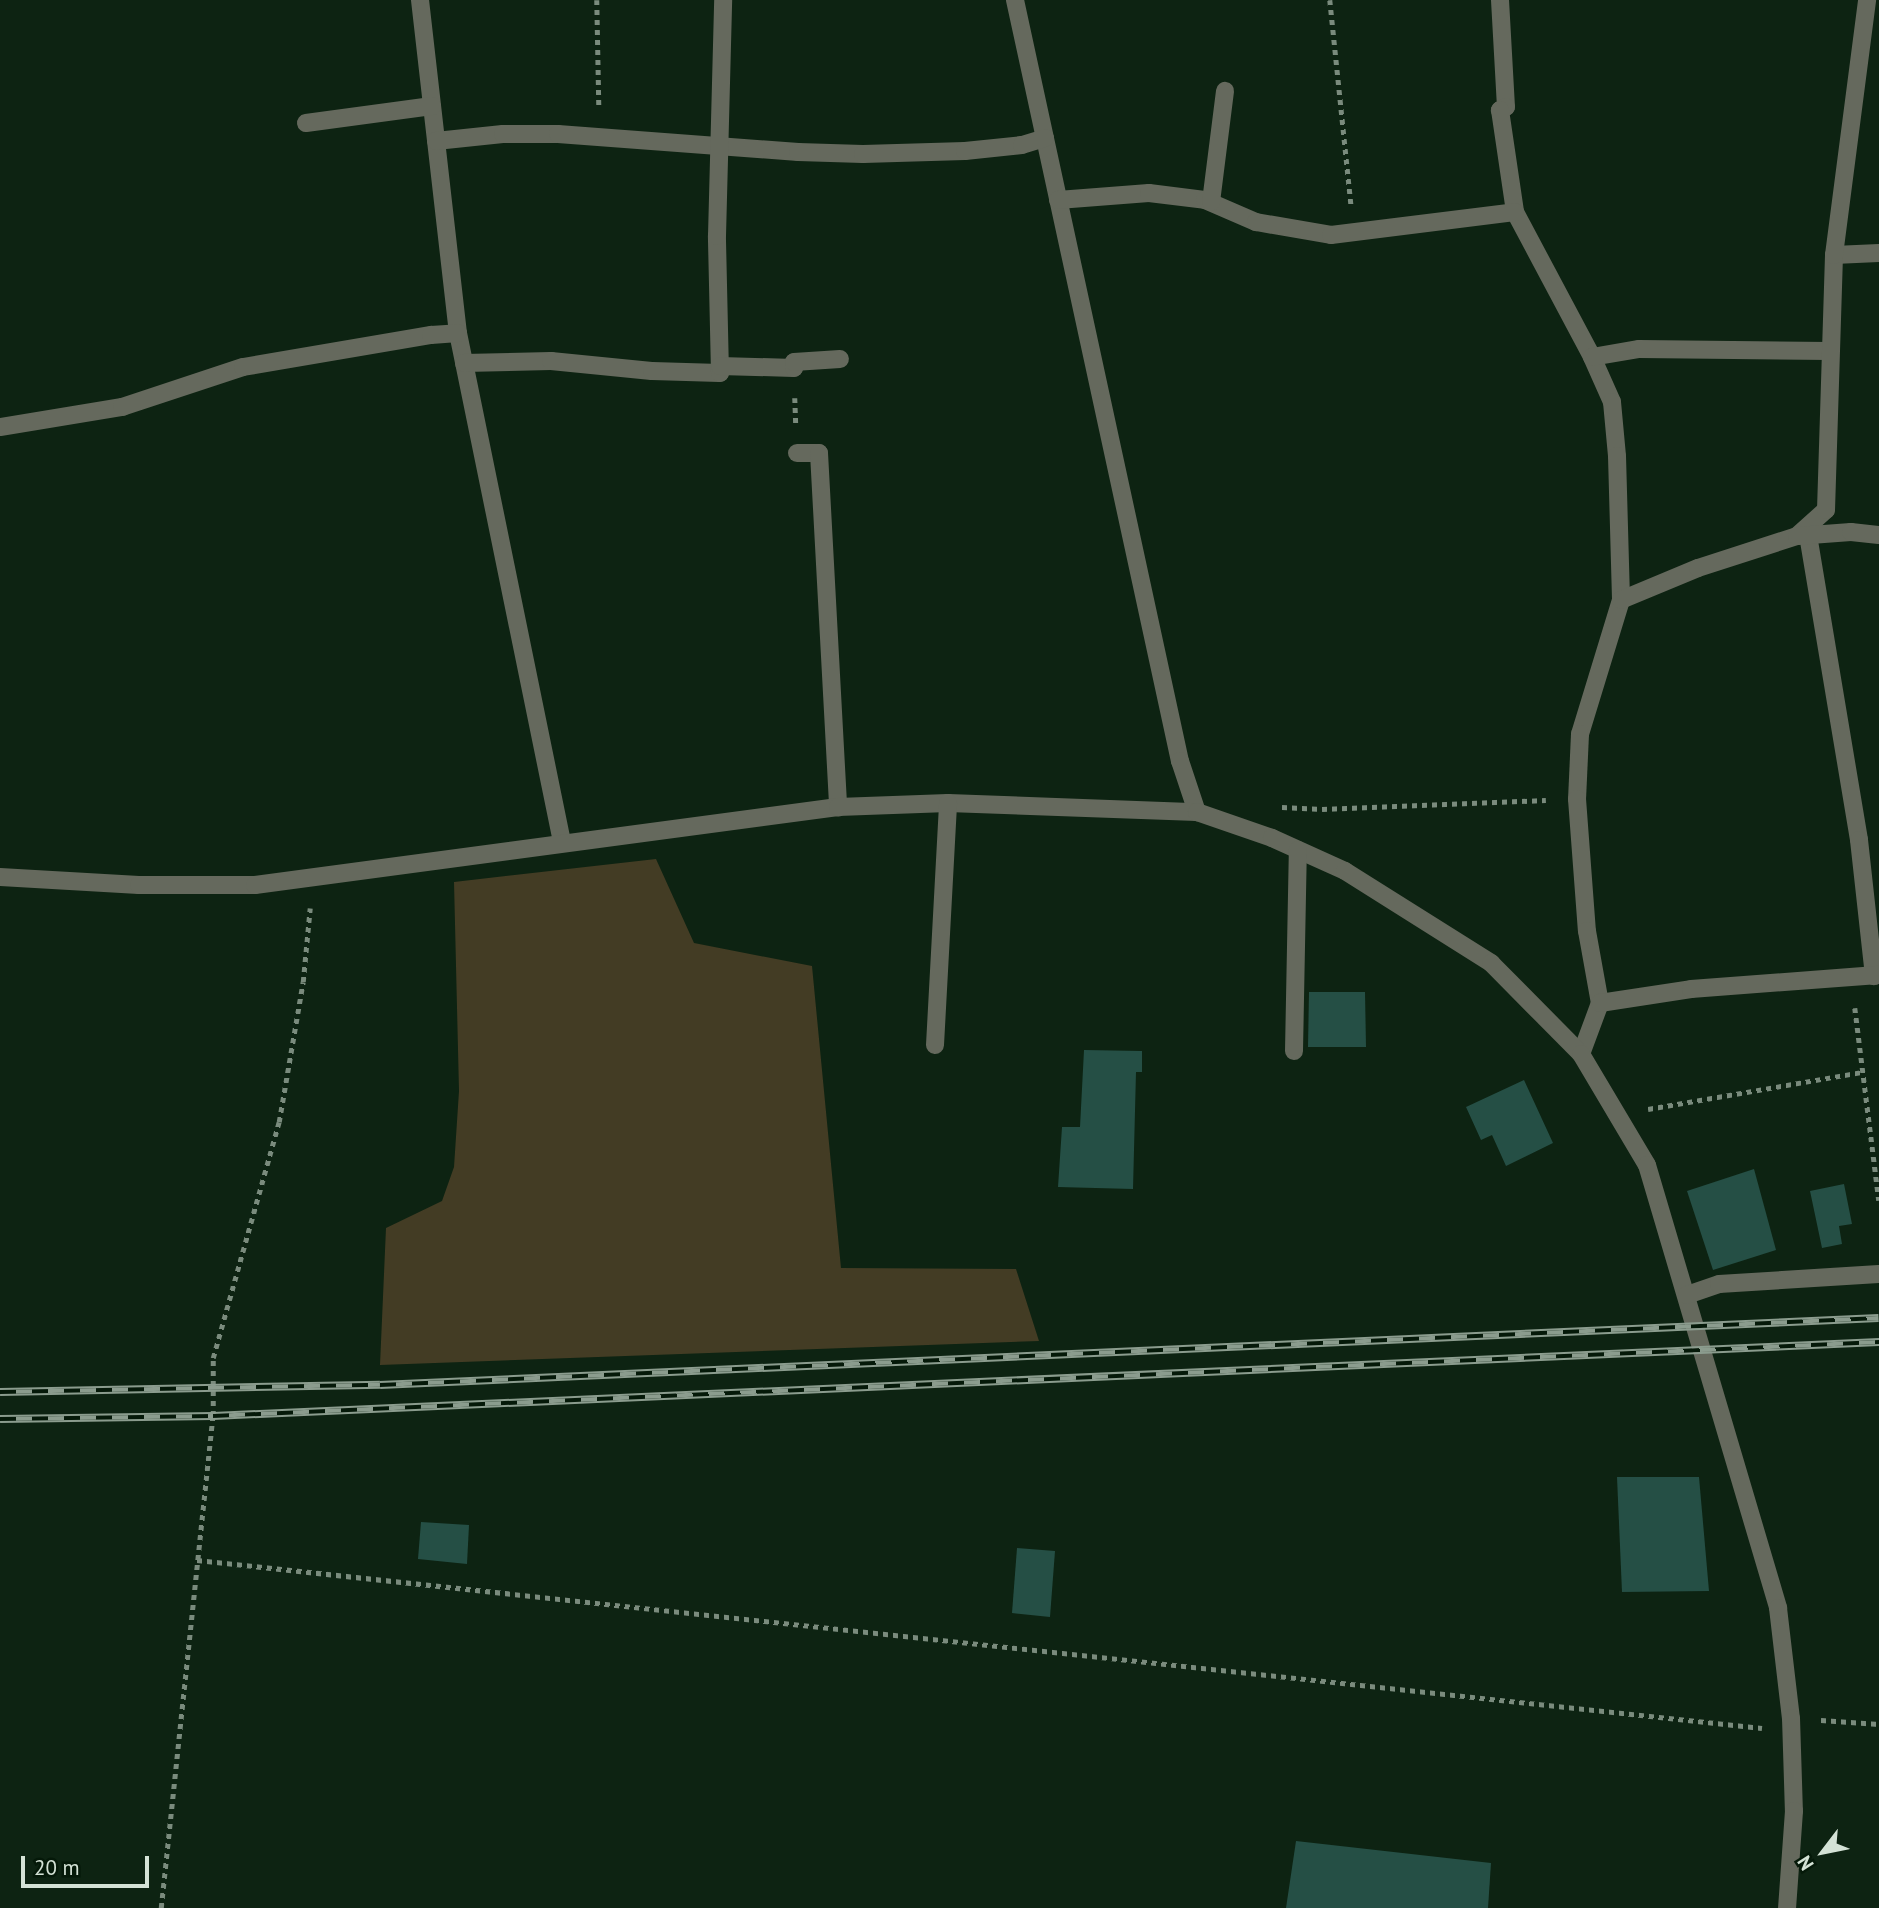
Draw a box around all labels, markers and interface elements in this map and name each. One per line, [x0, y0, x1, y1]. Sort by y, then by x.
north arrow [1788, 1817, 1858, 1887]
scale bar [24, 1842, 152, 1886]
text: N [1792, 1851, 1819, 1875]
text: 20 m [34, 1854, 80, 1881]

